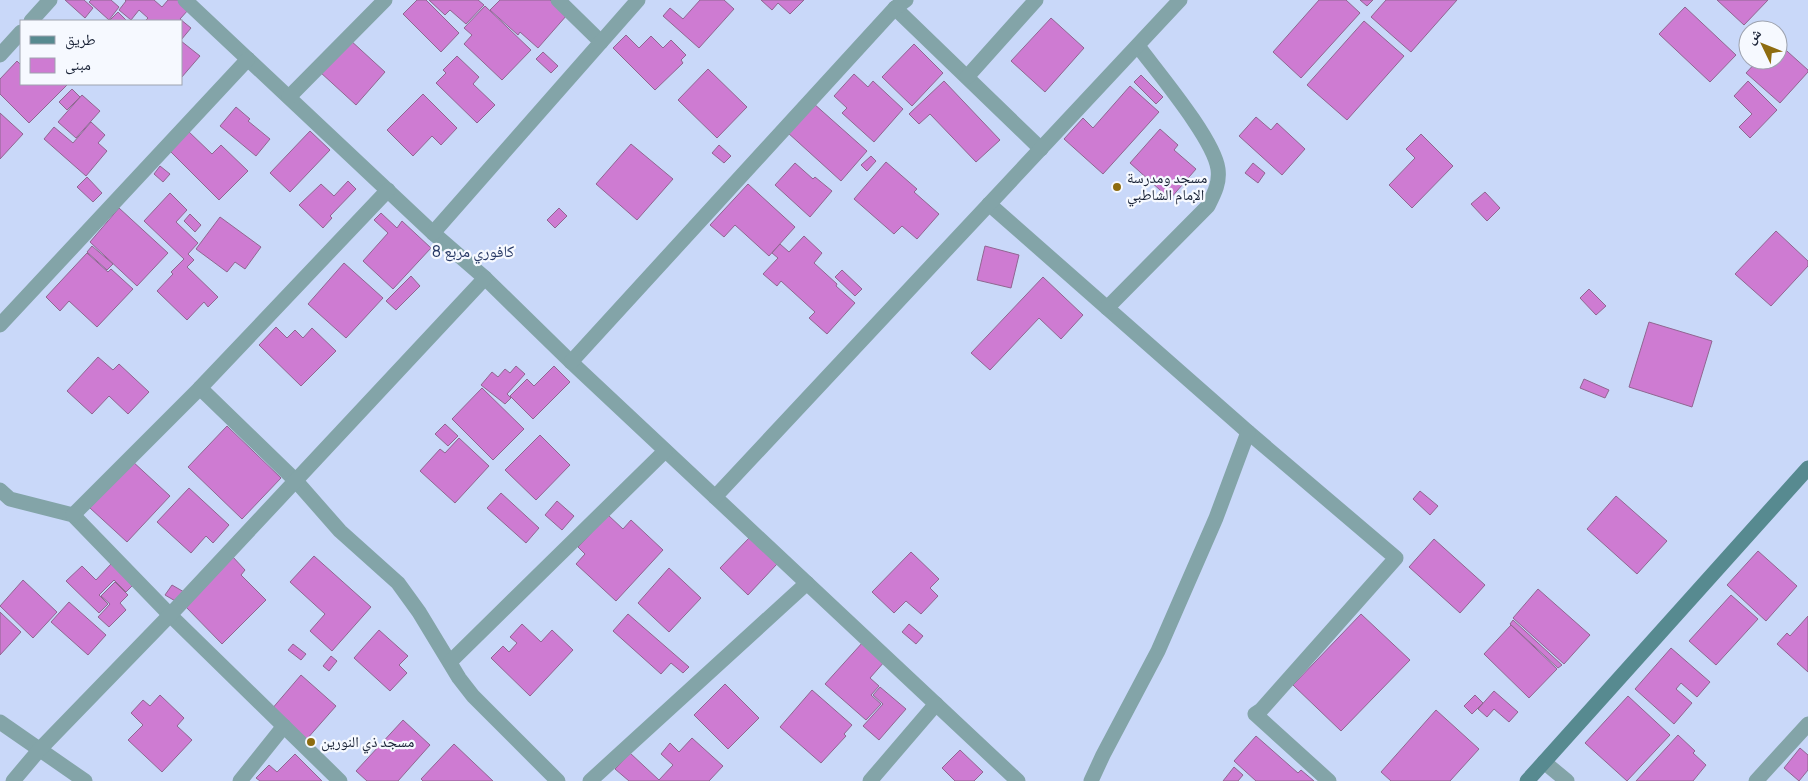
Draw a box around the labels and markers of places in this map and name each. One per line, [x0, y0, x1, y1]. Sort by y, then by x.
place label: مسجد ومدرسة الإمام الشاطبي [1127, 167, 1207, 207]
marker: مسجد ومدرسة الإمام الشاطبي [1111, 181, 1123, 193]
place label: مسجد ذي النورين [321, 731, 414, 754]
marker: مسجد ذي النورين [305, 736, 317, 748]

